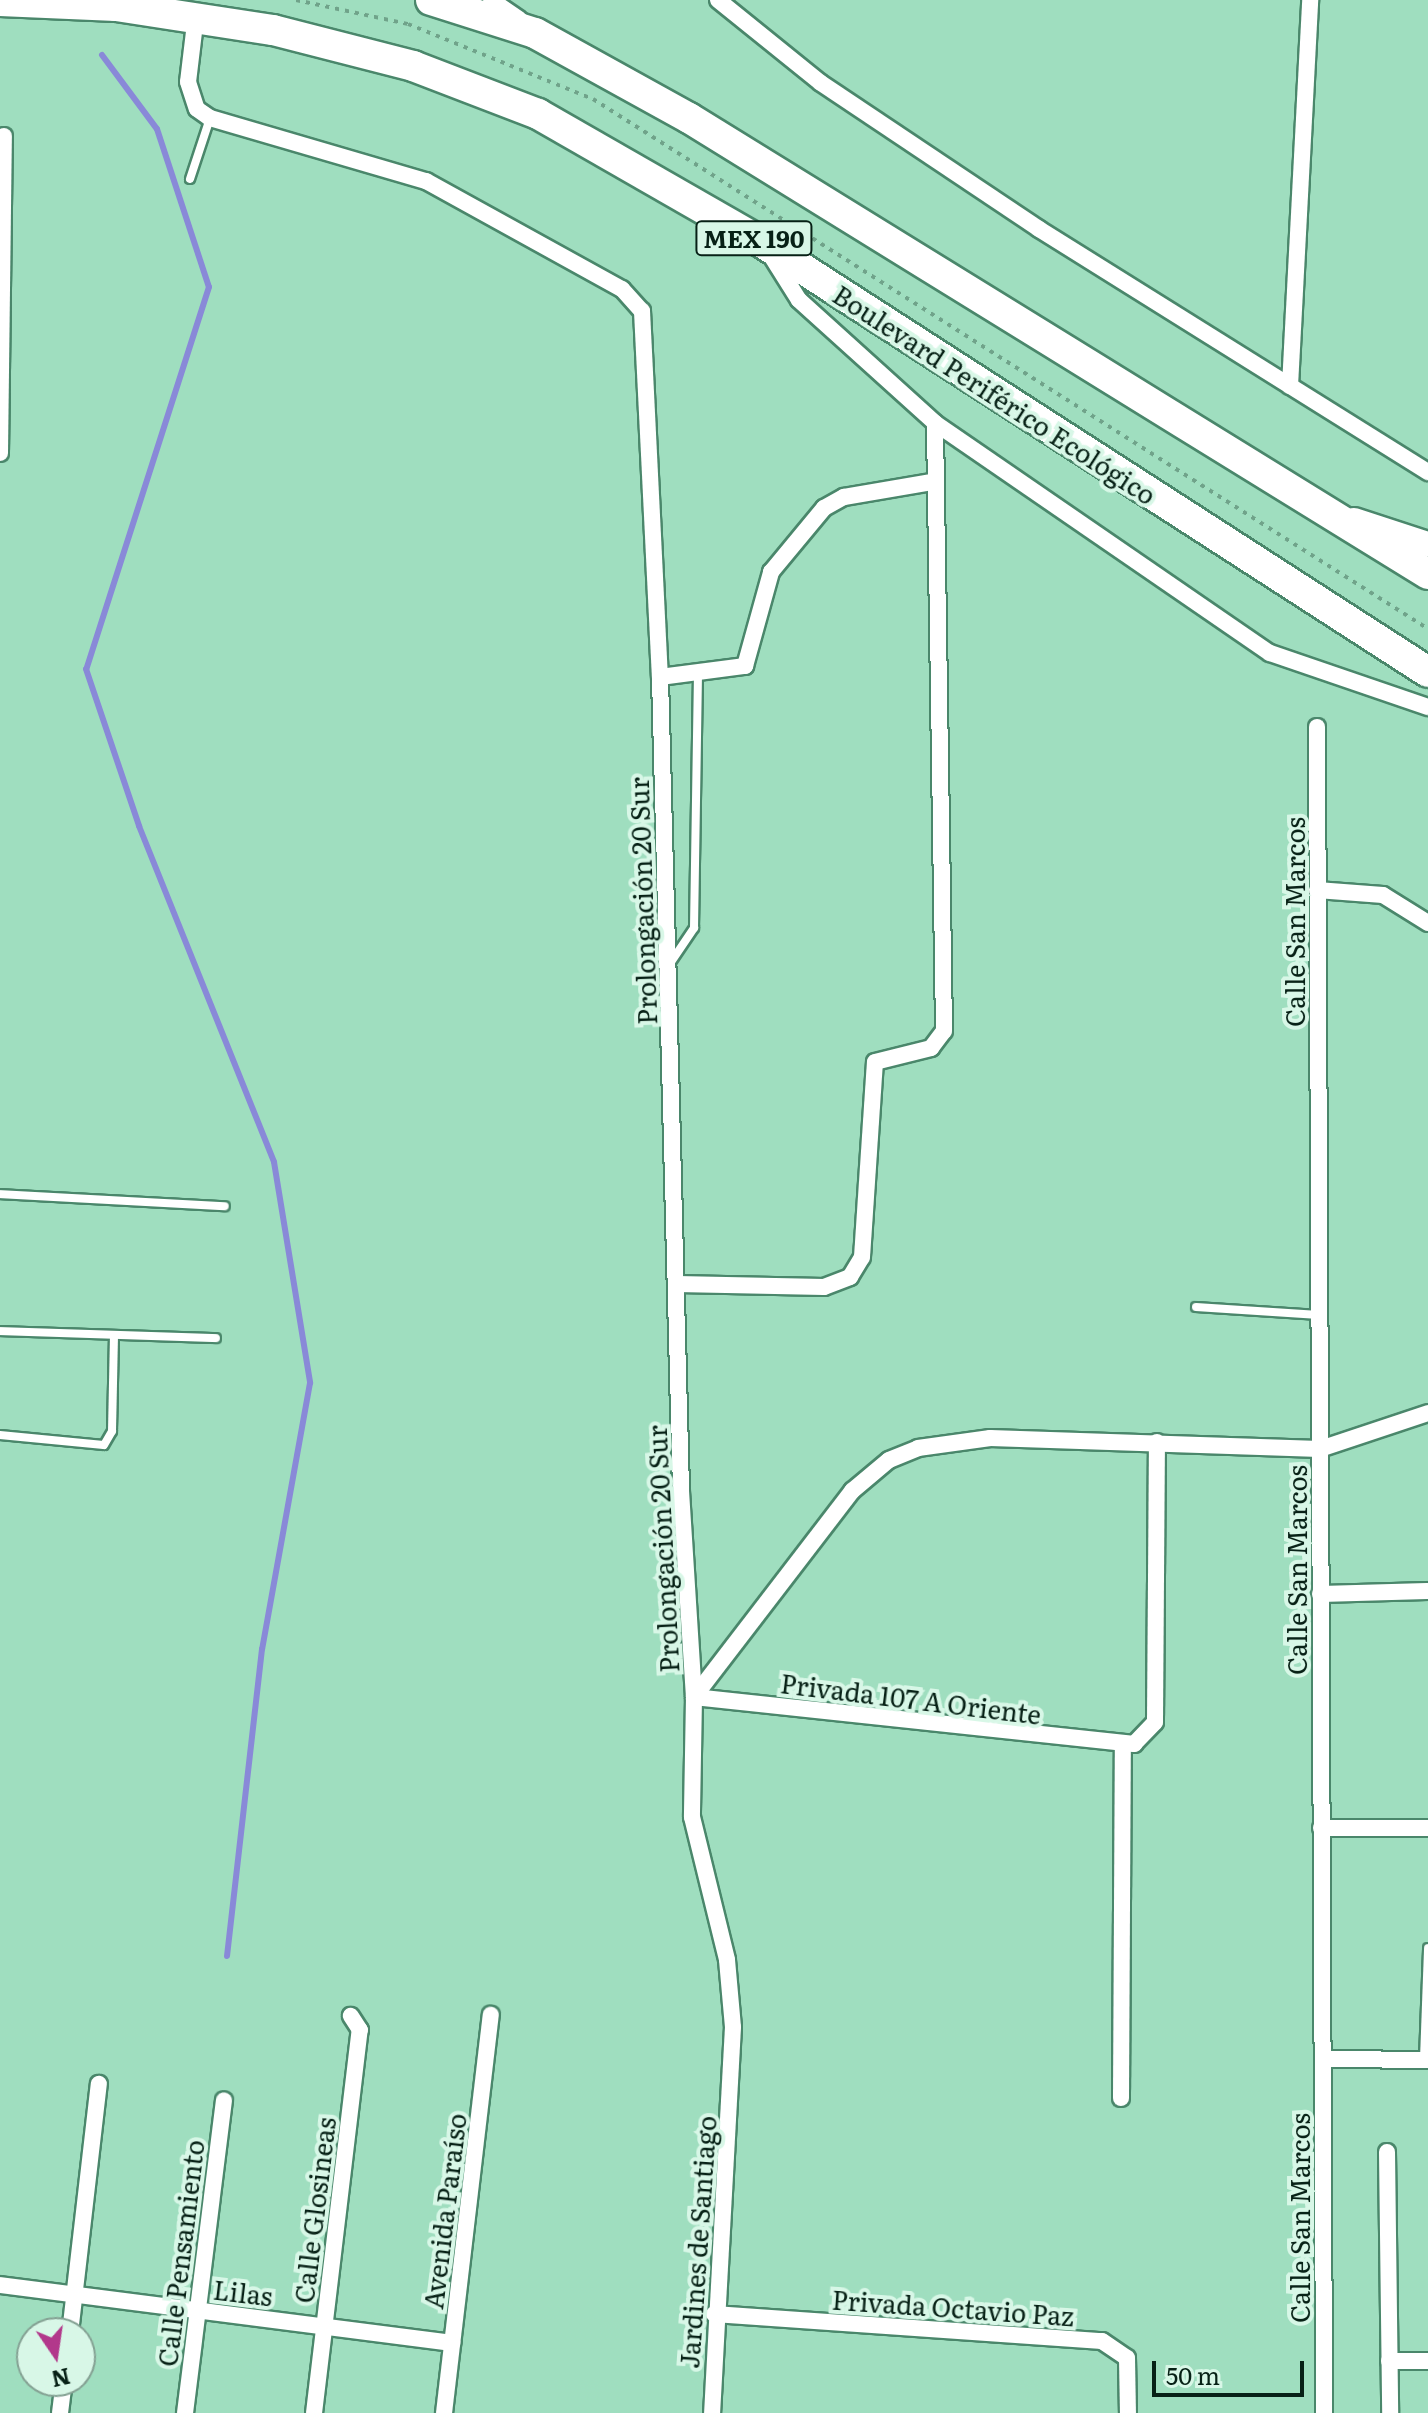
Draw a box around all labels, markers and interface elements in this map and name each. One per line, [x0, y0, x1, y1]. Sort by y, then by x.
road number: MEX 190 [694, 218, 814, 258]
street label: Boulevard Periférico Ecológico [828, 278, 1162, 510]
street label: Prolongación 20 Sur [622, 777, 662, 1025]
street label: Calle San Marcos [1278, 817, 1310, 1027]
street label: Prolongación 20 Sur [640, 1424, 684, 1674]
street label: Calle San Marcos [1280, 1465, 1312, 1675]
street label: Privada 107 A Oriente [779, 1667, 1043, 1729]
street label: Avenida Paraíso [417, 2111, 471, 2311]
street label: Calle San Marcos [1283, 2113, 1315, 2323]
street label: Calle Glosineas [287, 2115, 341, 2305]
street label: Jardines de Santiago [673, 2115, 721, 2369]
street label: Calle Pensamiento [151, 2138, 209, 2368]
street label: Lilas [212, 2273, 274, 2311]
street label: Privada Octavio Paz [831, 2283, 1075, 2331]
north arrow [16, 2317, 96, 2397]
scale bar [1156, 2345, 1308, 2395]
text: 50 m [1166, 2357, 1220, 2392]
text: N [48, 2361, 74, 2397]

